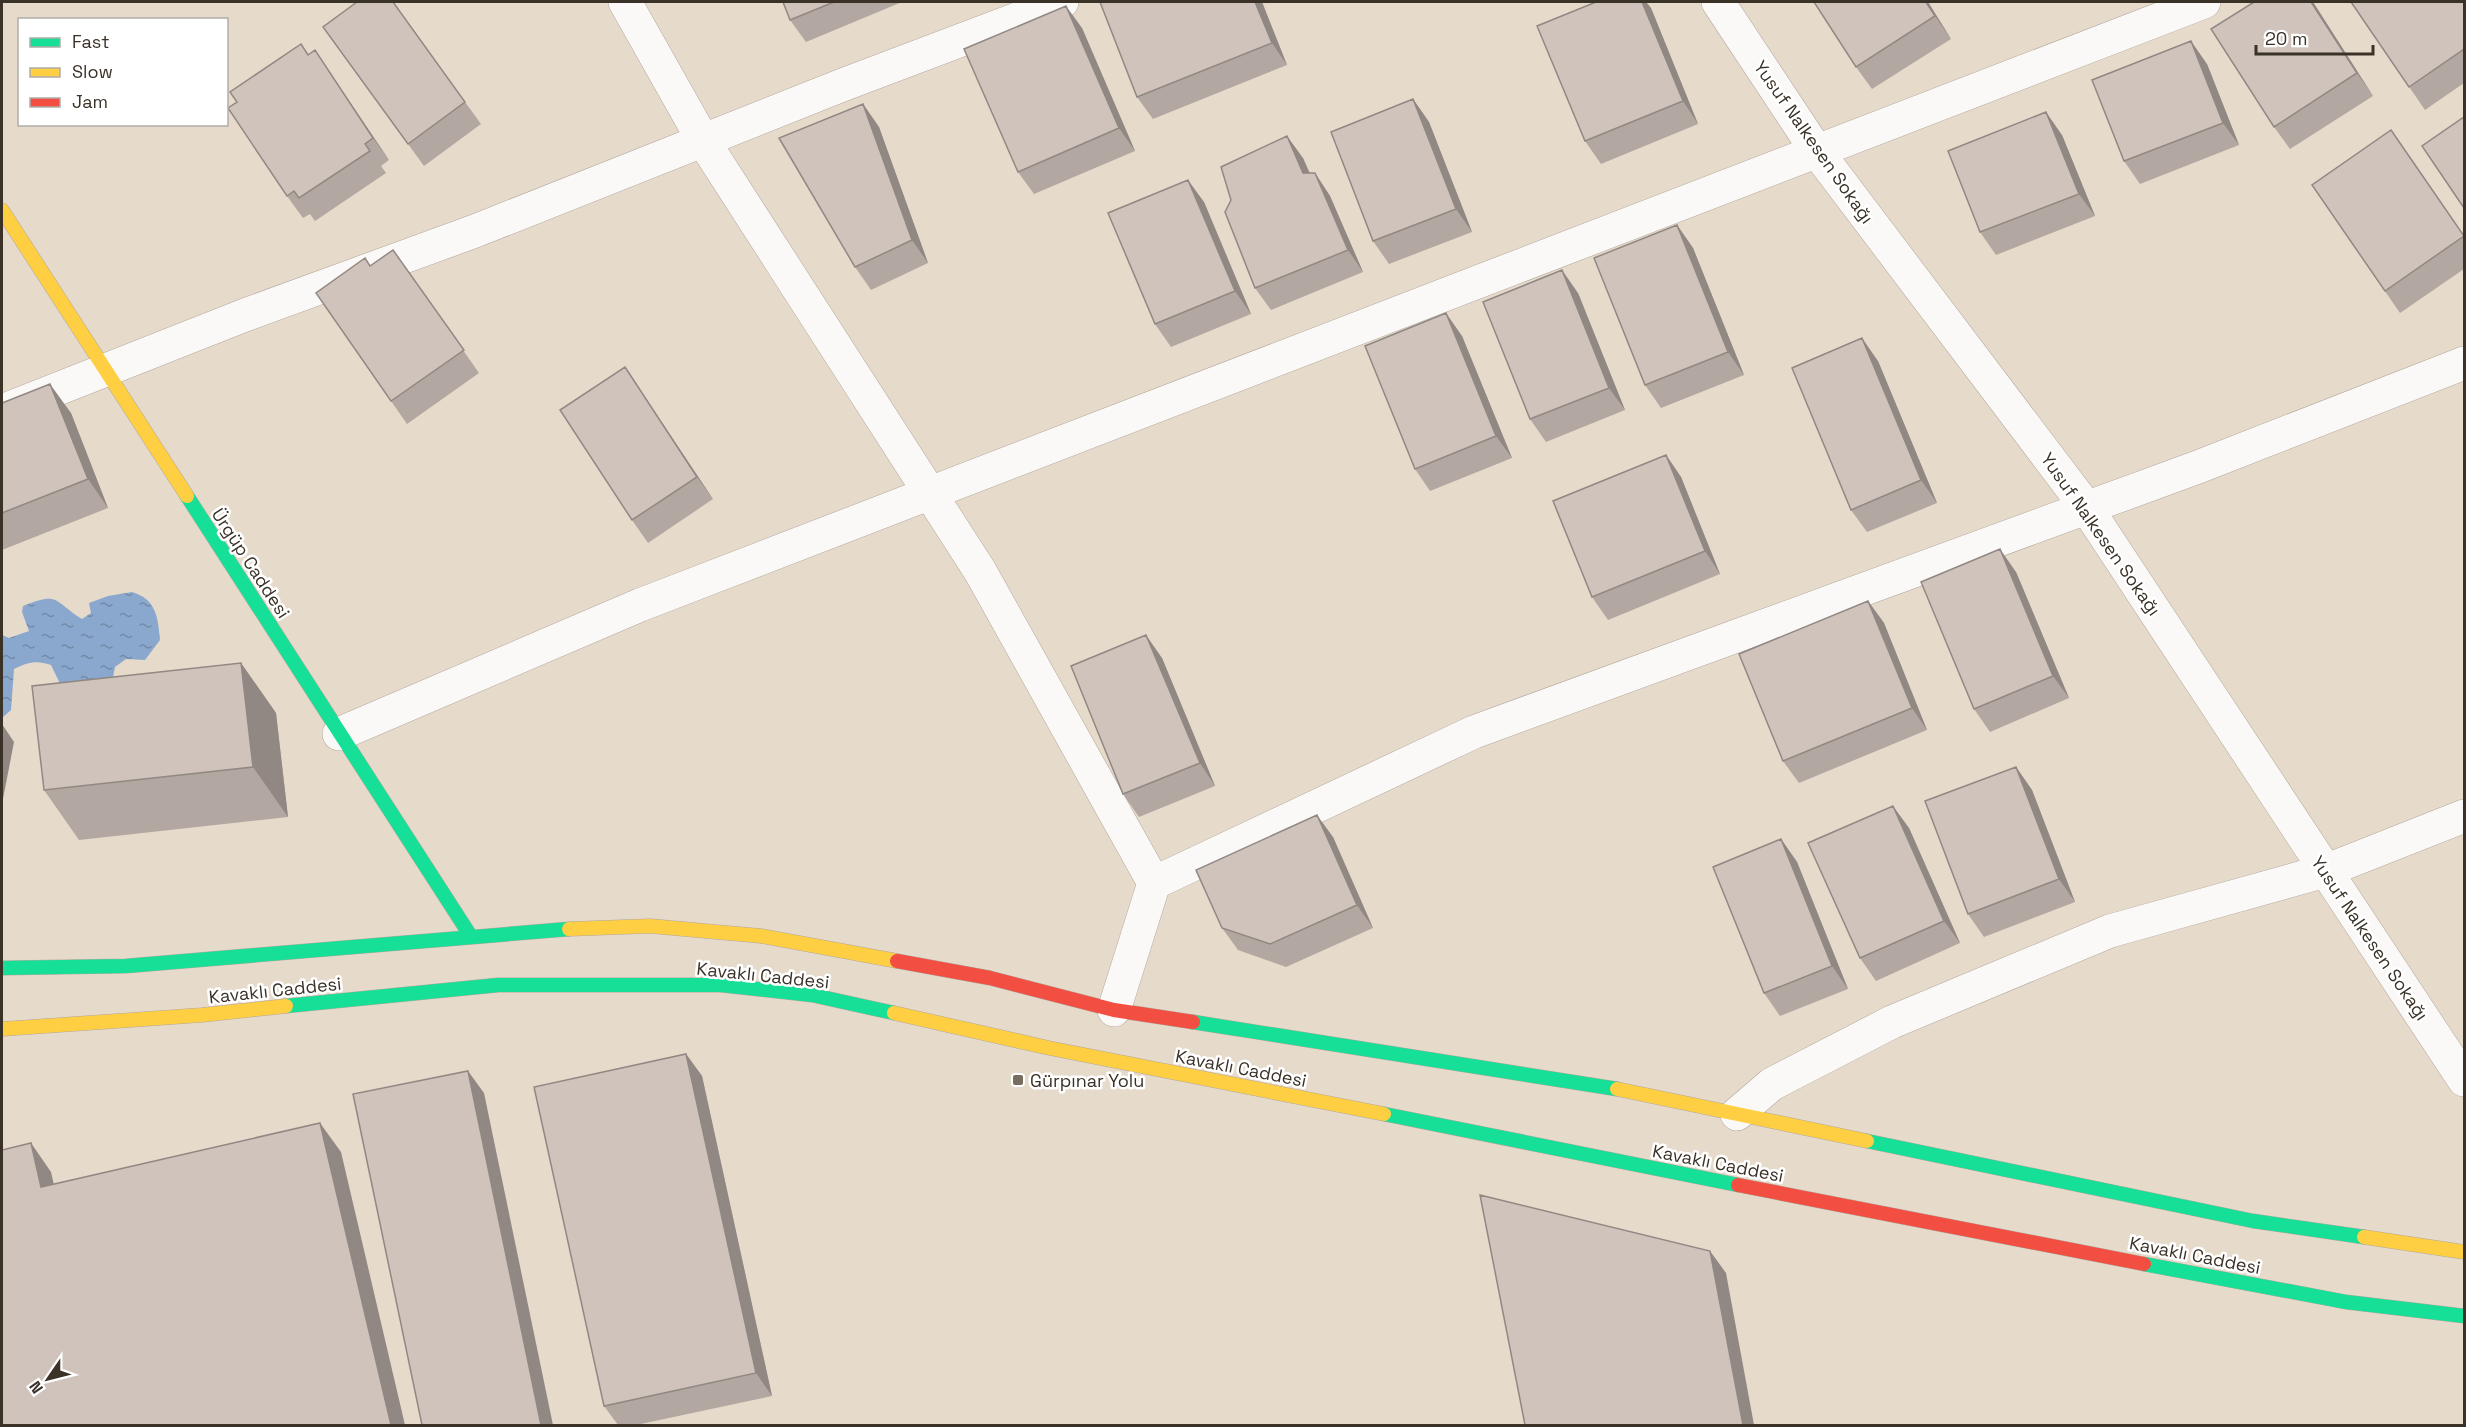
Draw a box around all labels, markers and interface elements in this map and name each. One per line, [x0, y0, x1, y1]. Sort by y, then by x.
legend [18, 18, 228, 126]
scale bar [2256, 18, 2373, 56]
text: 20 m [2265, 27, 2308, 50]
text: Fast [72, 30, 109, 53]
street label: Yusuf Nalkesen Sokağı [1749, 56, 1879, 228]
text: Slow [72, 60, 113, 83]
text: Jam [72, 90, 108, 113]
street label: Yusuf Nalkesen Sokağı [2036, 448, 2166, 620]
street label: Ürgüp Caddesi [207, 504, 295, 622]
street label: Yusuf Nalkesen Sokağı [2306, 851, 2434, 1025]
street label: Kavaklı Caddesi [696, 957, 830, 993]
street label: Kavaklı Caddesi [208, 972, 342, 1008]
street label: Kavaklı Caddesi [1173, 1044, 1309, 1092]
place label: Gürpınar Yolu [1030, 1069, 1144, 1092]
marker: Gürpınar Yolu [1011, 1073, 1025, 1087]
street label: Kavaklı Caddesi [1650, 1139, 1786, 1187]
street label: Kavaklı Caddesi [2127, 1231, 2263, 1279]
north arrow [18, 1349, 78, 1409]
text: N [24, 1377, 48, 1398]

